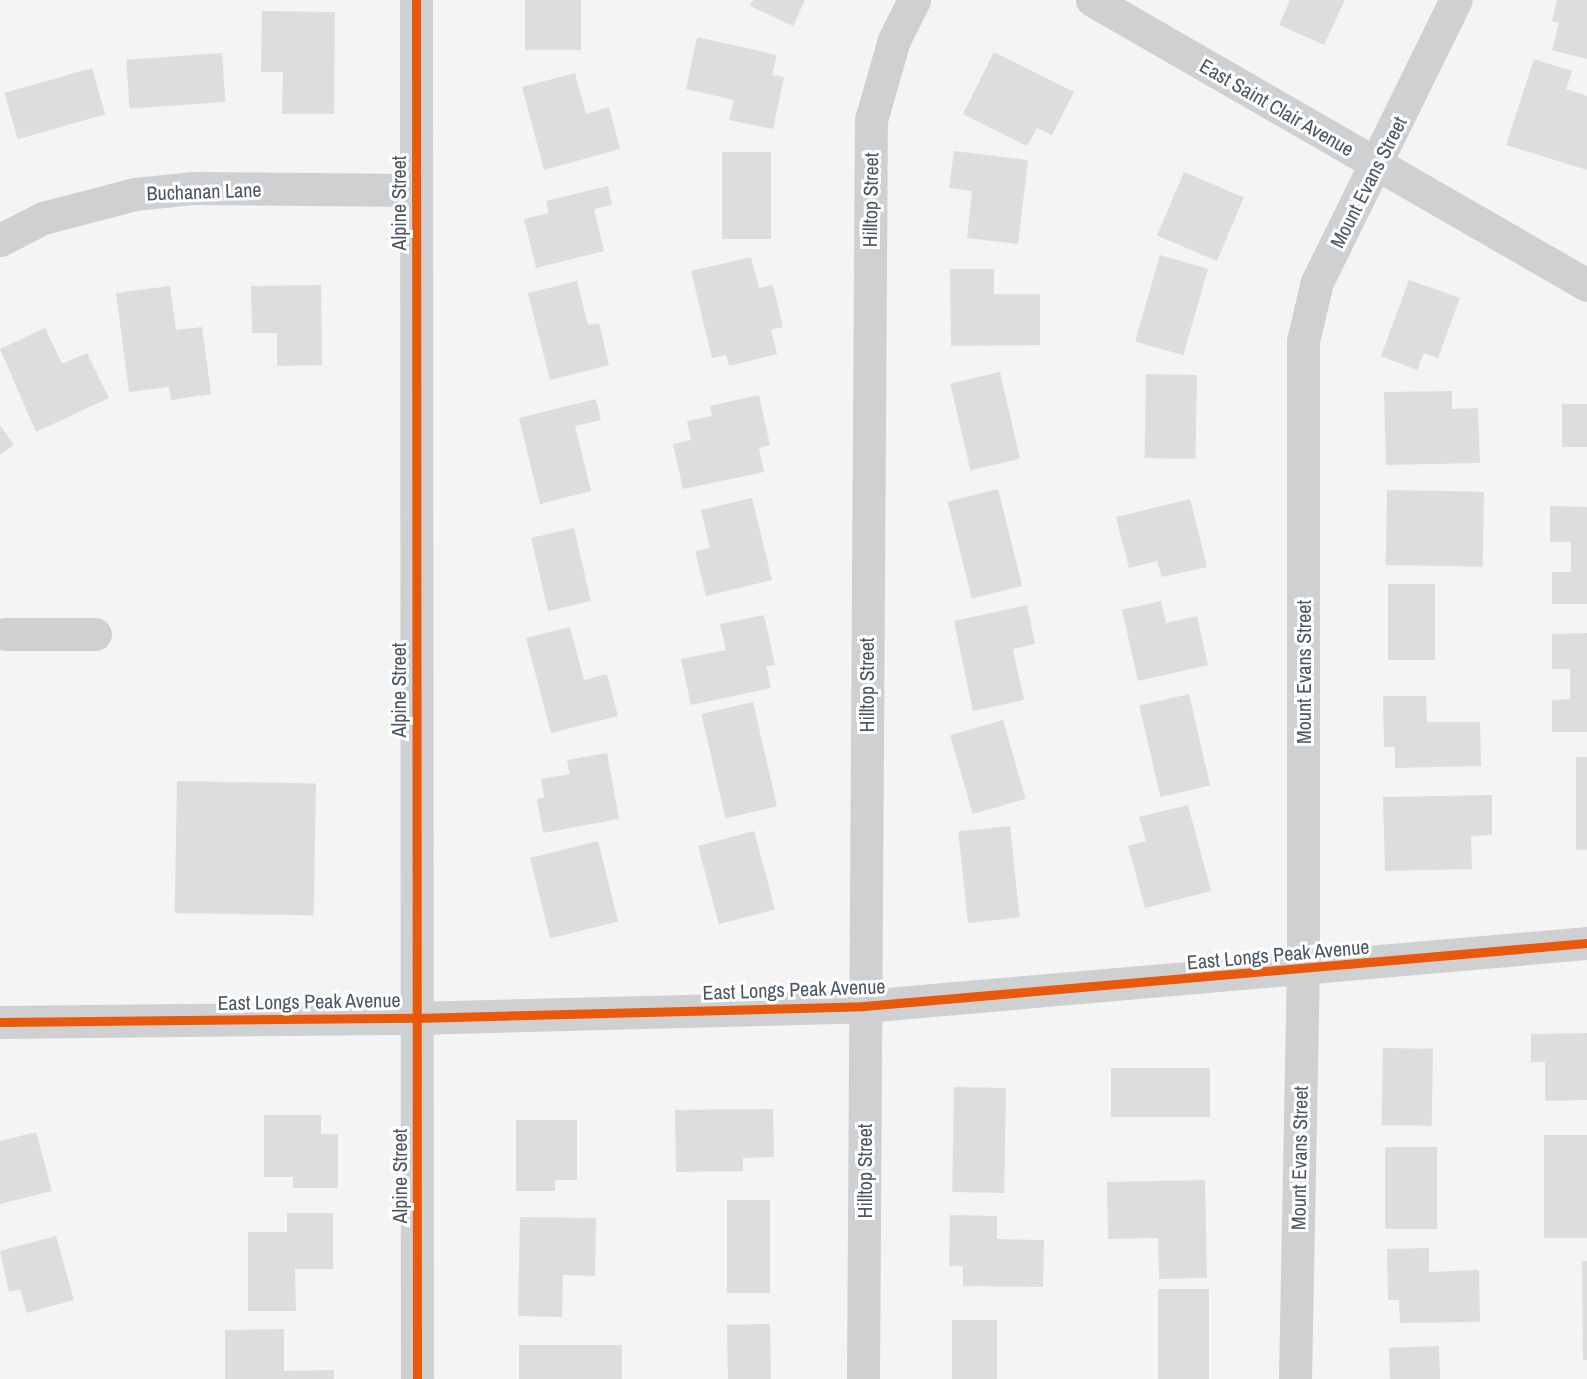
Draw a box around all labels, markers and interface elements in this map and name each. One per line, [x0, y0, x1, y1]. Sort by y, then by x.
street label: East Saint Clair Avenue [1195, 53, 1359, 161]
street label: Mount Evans Street [1325, 112, 1411, 252]
street label: Hilltop Street [857, 152, 883, 248]
street label: Alpine Street [386, 156, 410, 250]
street label: Buchanan Lane [146, 177, 262, 205]
street label: Mount Evans Street [1291, 600, 1315, 744]
street label: Hilltop Street [854, 638, 878, 732]
street label: Alpine Street [386, 643, 410, 737]
street label: East Longs Peak Avenue [1185, 934, 1371, 974]
street label: East Longs Peak Avenue [702, 974, 886, 1004]
street label: East Longs Peak Avenue [217, 987, 401, 1015]
street label: Mount Evans Street [1286, 1086, 1312, 1230]
street label: Hilltop Street [852, 1124, 876, 1218]
street label: Alpine Street [387, 1129, 411, 1223]

